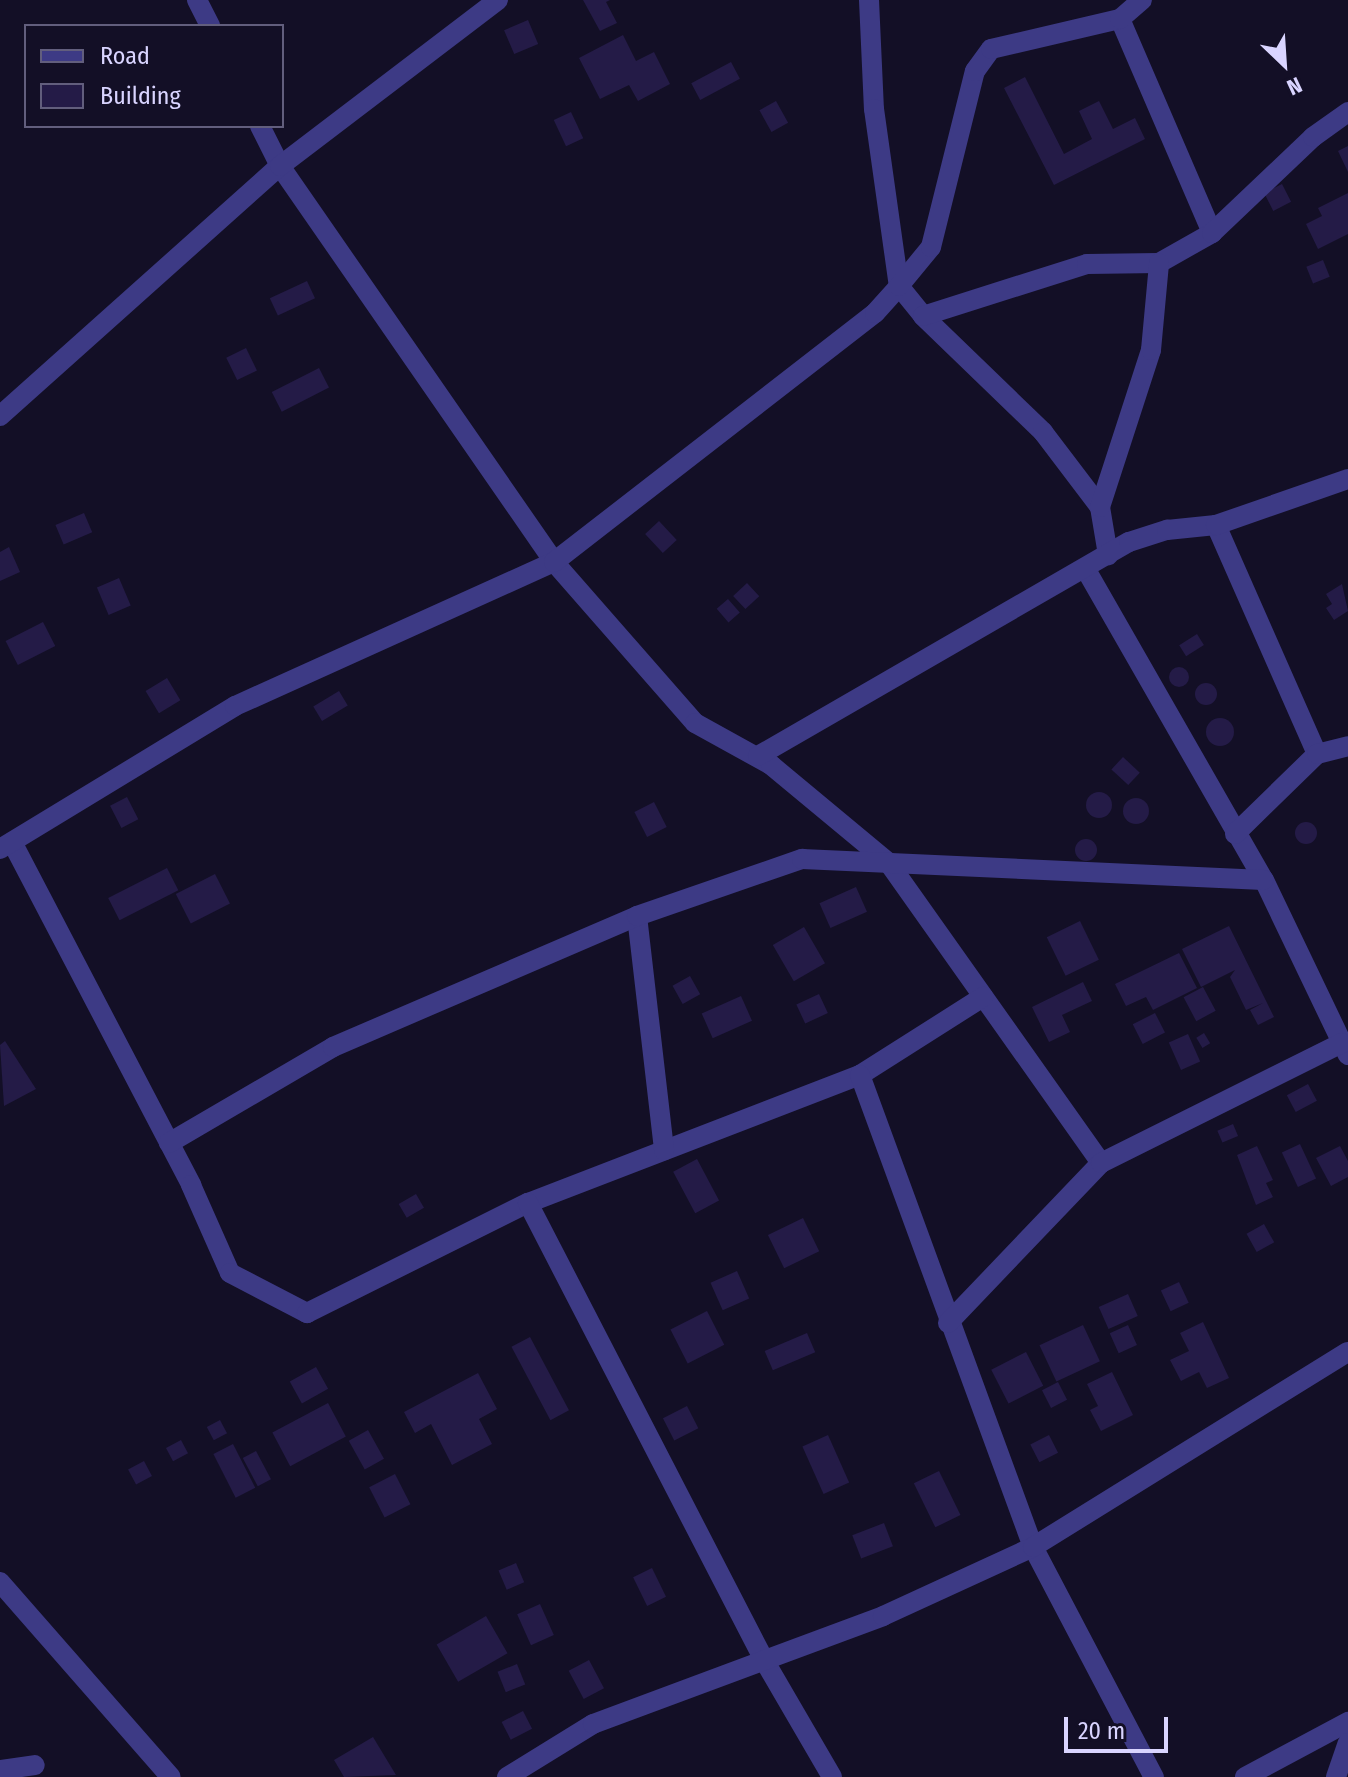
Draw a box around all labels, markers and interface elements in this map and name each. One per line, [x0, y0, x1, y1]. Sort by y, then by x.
legend [24, 24, 284, 128]
north arrow [1244, 24, 1324, 104]
text: Road [100, 42, 150, 70]
text: N [1283, 71, 1306, 101]
text: Building [100, 82, 181, 110]
scale bar [1068, 1701, 1172, 1751]
text: 20 m [1078, 1717, 1125, 1745]

